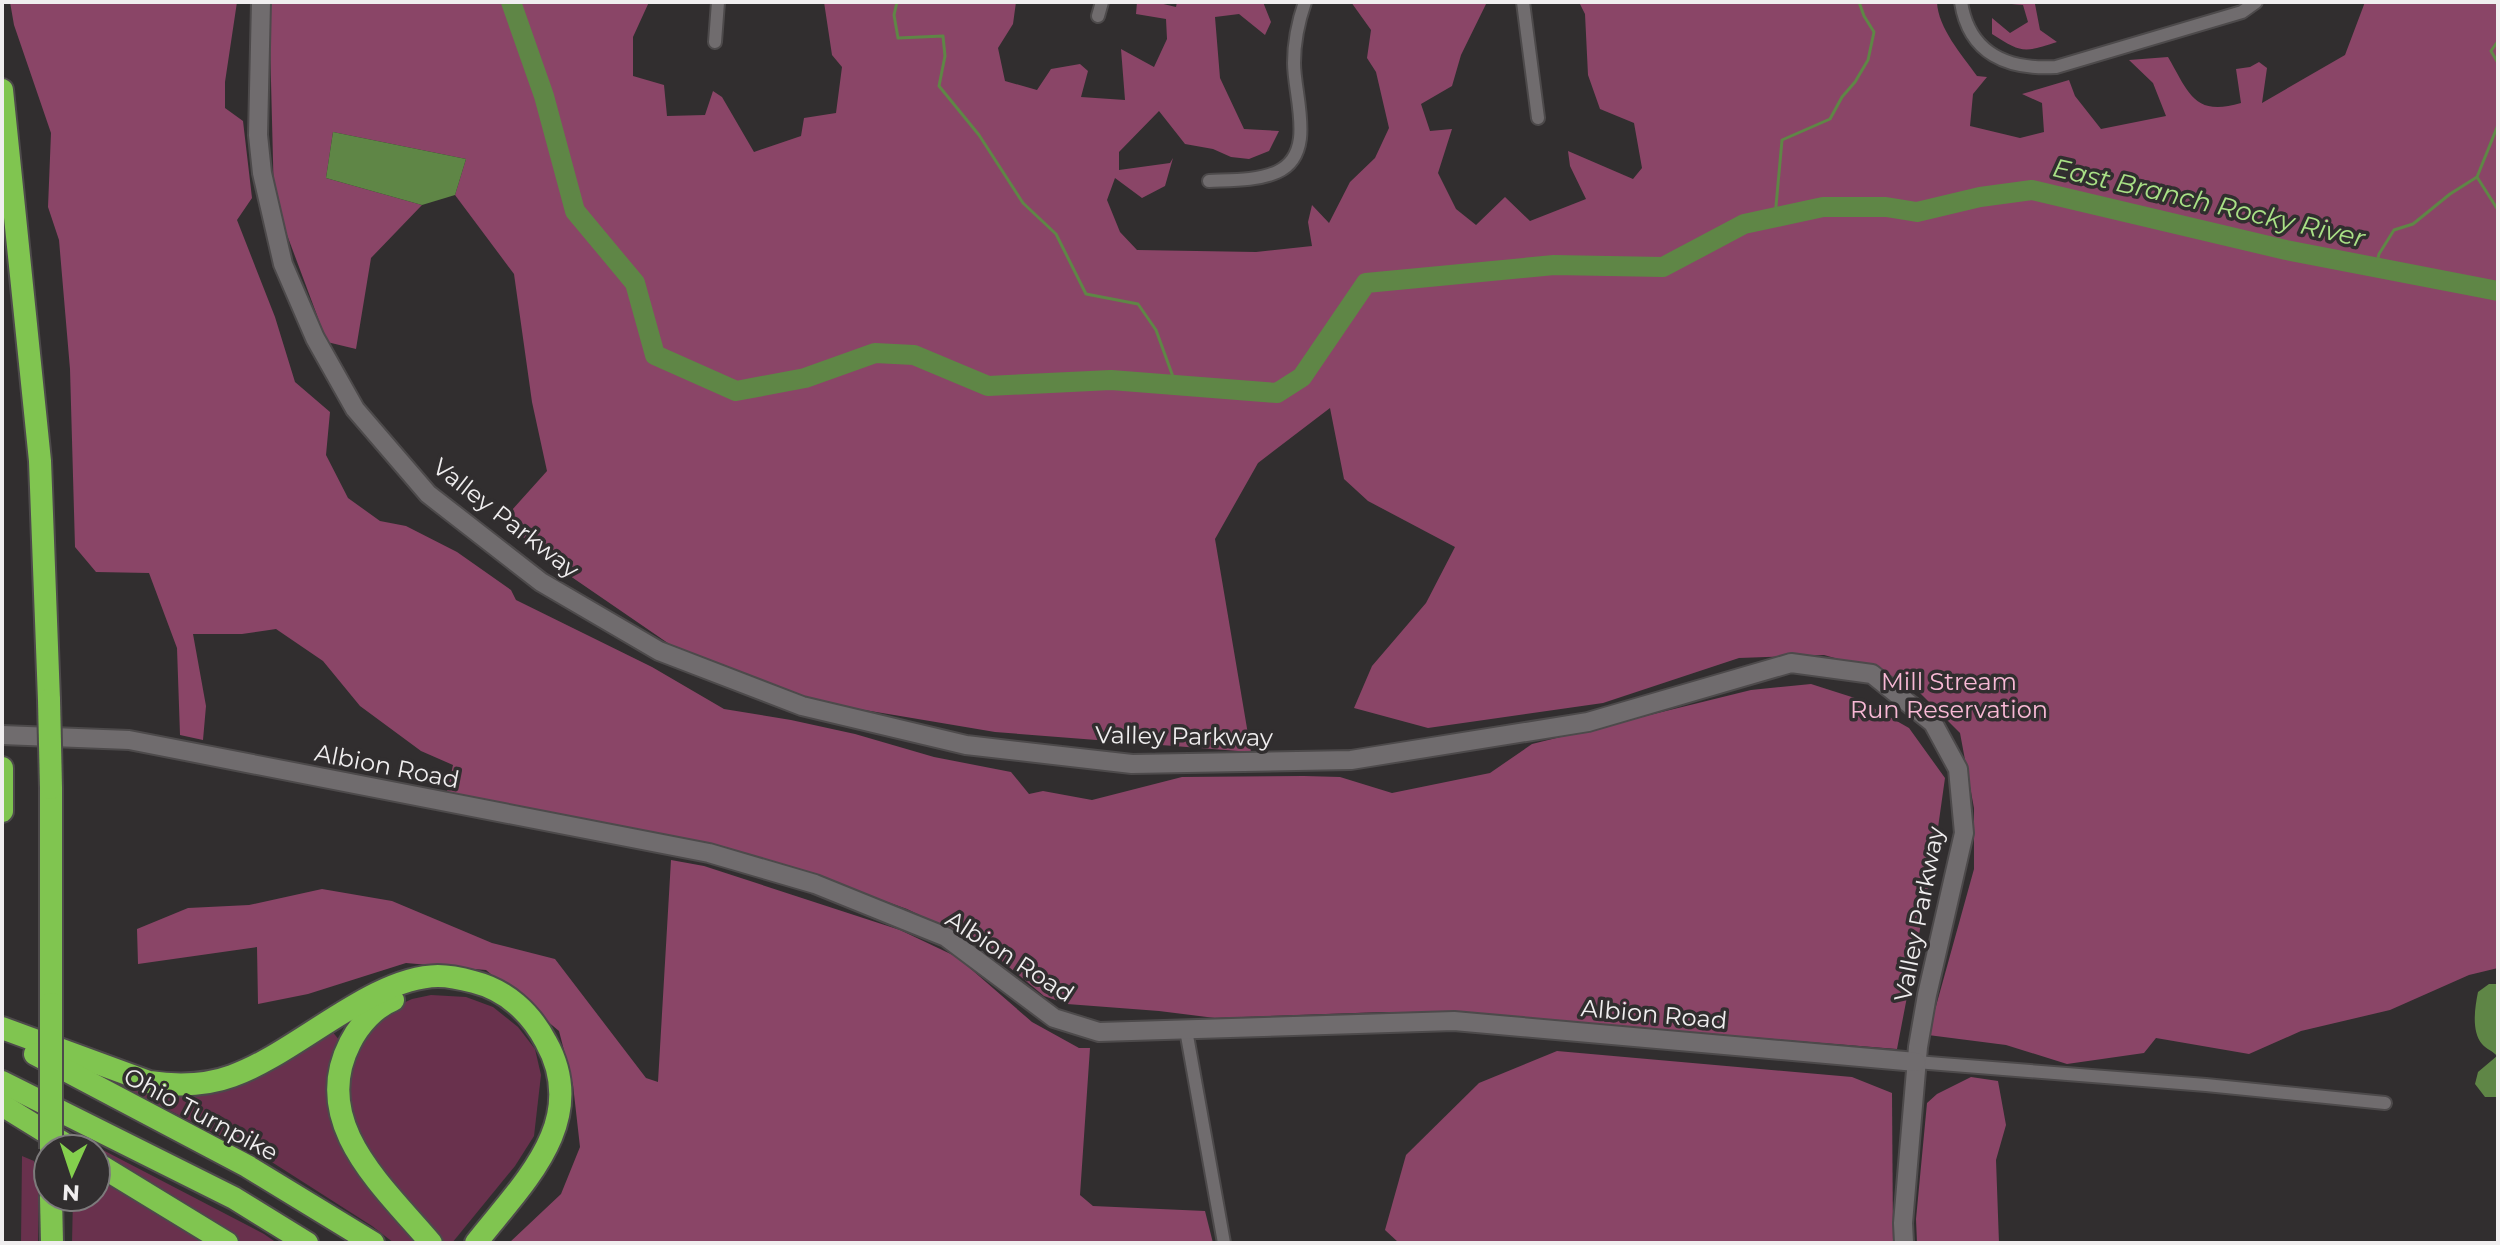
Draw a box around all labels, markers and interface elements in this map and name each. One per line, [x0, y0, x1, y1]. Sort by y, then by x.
water label: East Branch Rocky River [2050, 151, 2369, 255]
street label: Valley Parkway [427, 452, 585, 584]
park label: Mill Stream Run Reservation [1850, 667, 2048, 724]
street label: Valley Parkway [1095, 720, 1273, 752]
street label: Albion Road [312, 738, 462, 794]
street label: Valley Parkway [1888, 824, 1950, 1004]
street label: Albion Road [941, 904, 1079, 1008]
street label: Albion Road [1580, 993, 1728, 1035]
street label: Ohio Turnpike [119, 1061, 283, 1167]
north arrow [32, 1133, 112, 1213]
text: N [61, 1179, 81, 1206]

